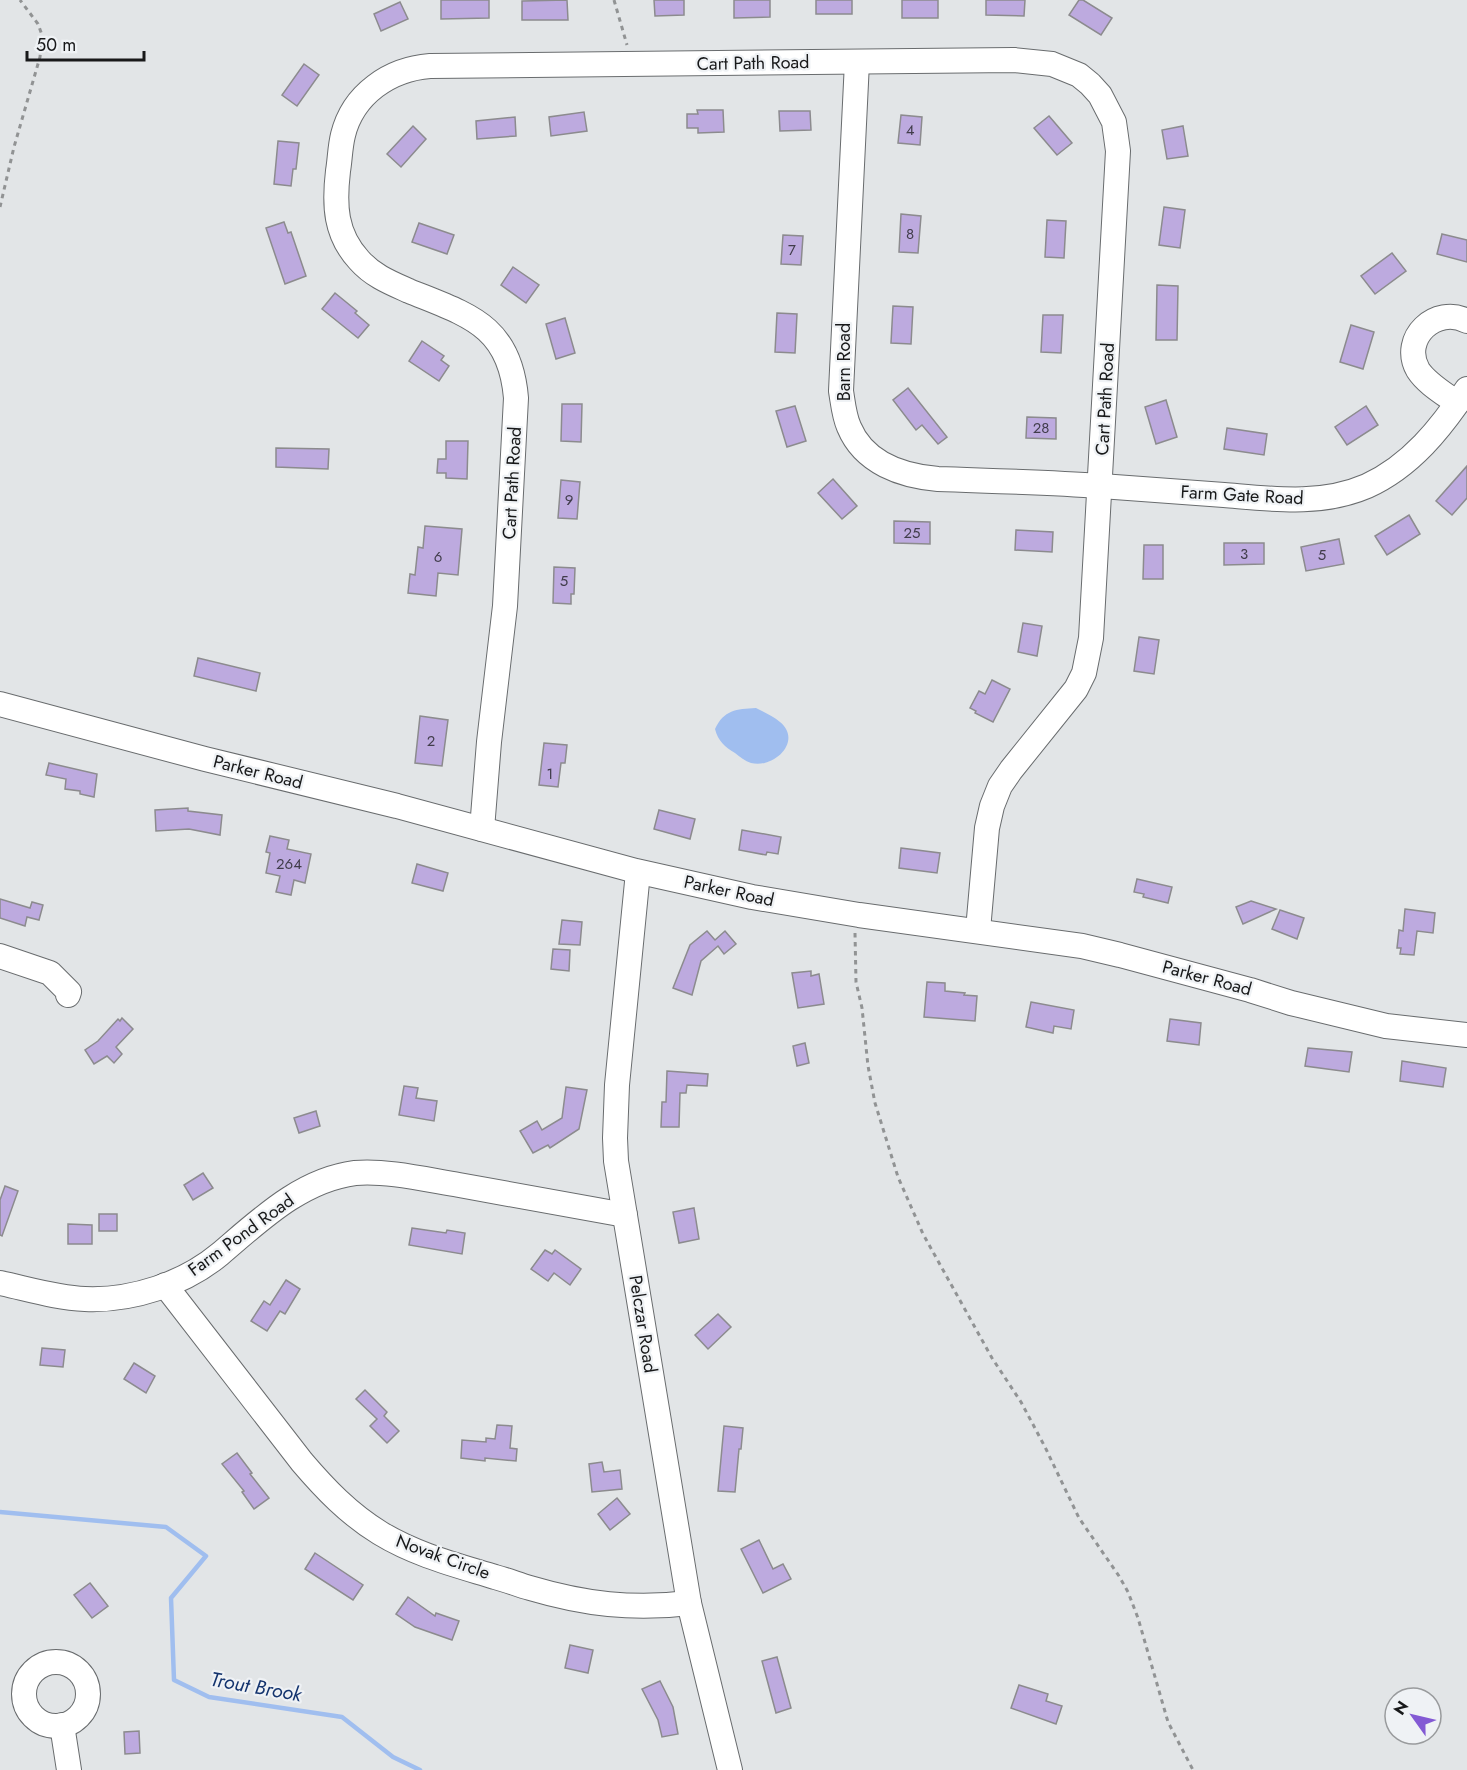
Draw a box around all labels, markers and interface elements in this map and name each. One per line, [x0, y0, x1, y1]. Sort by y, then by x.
scale bar [27, 24, 144, 62]
text: 50 m [36, 32, 76, 58]
street label: Cart Path Road [696, 49, 810, 77]
house number: 4 [906, 119, 915, 141]
house number: 8 [906, 223, 914, 245]
house number: 7 [788, 239, 796, 261]
street label: Barn Road [831, 323, 857, 401]
street label: Cart Path Road [1089, 342, 1121, 456]
house number: 28 [1033, 417, 1049, 439]
street label: Cart Path Road [496, 426, 528, 540]
street label: Farm Gate Road [1180, 479, 1304, 511]
house number: 9 [565, 489, 573, 511]
house number: 25 [904, 522, 921, 544]
house number: 3 [1240, 543, 1248, 565]
house number: 5 [1318, 544, 1326, 566]
house number: 6 [434, 546, 442, 568]
house number: 5 [560, 570, 568, 592]
house number: 2 [427, 730, 435, 752]
street label: Parker Road [210, 748, 306, 796]
house number: 1 [547, 763, 553, 785]
house number: 264 [276, 853, 302, 875]
street label: Parker Road [682, 869, 776, 913]
street label: Parker Road [1159, 954, 1255, 1002]
street label: Farm Pond Road [182, 1188, 300, 1282]
street label: Pelczar Road [622, 1273, 664, 1375]
street label: Novak Circle [392, 1528, 494, 1586]
water label: Trout Brook [208, 1665, 305, 1710]
north arrow [1383, 1686, 1443, 1746]
text: N [1388, 1696, 1414, 1720]

